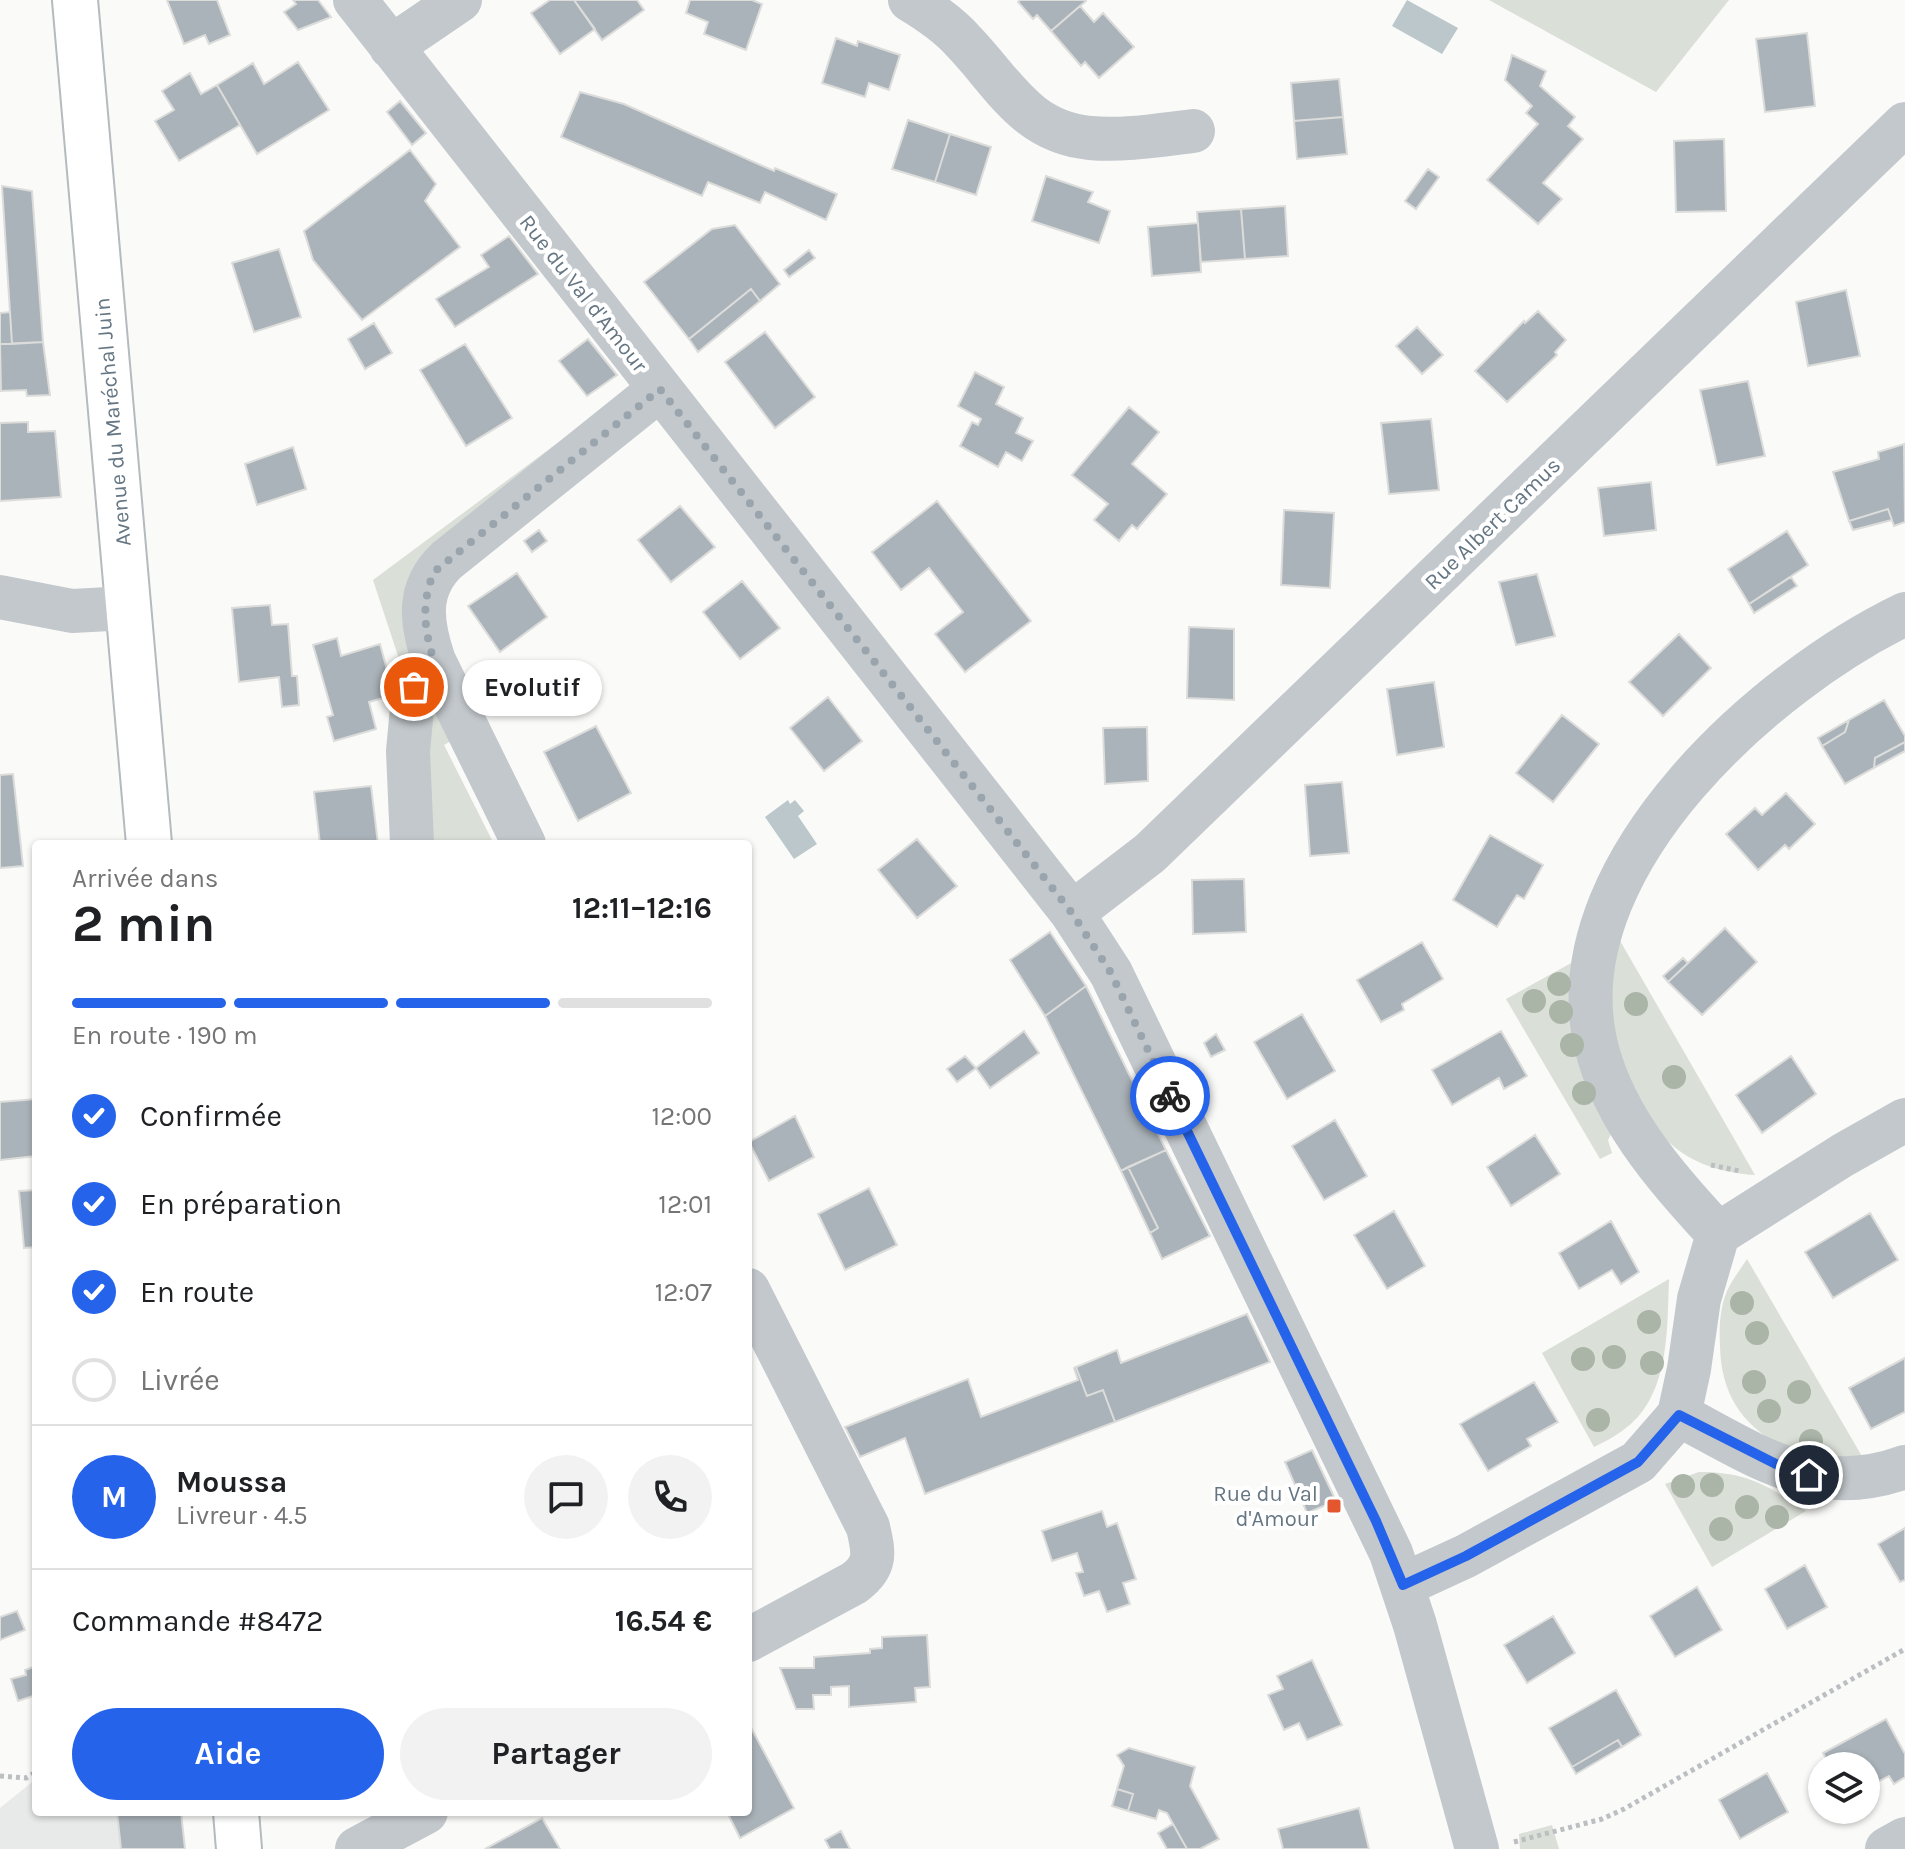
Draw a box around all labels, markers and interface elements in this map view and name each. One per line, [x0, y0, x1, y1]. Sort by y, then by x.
street label: Rue du Val d'Amour [514, 210, 653, 378]
street label: Avenue du Maréchal Juin [89, 297, 137, 547]
street label: Rue Albert Camus [1419, 452, 1566, 595]
pin [380, 653, 448, 721]
callout: Evolutif [462, 659, 602, 715]
icon: bag [392, 665, 436, 709]
text: Evolutif [484, 672, 580, 703]
text: Arrivée dans [72, 863, 219, 894]
text: 12:11–12:16 [572, 890, 712, 926]
text: 2 min [72, 893, 215, 954]
text: En route · 190 m [72, 1020, 258, 1051]
courier [1130, 1056, 1210, 1136]
icon: bike [1148, 1074, 1192, 1118]
icon: check [72, 1094, 116, 1138]
text: Confirmée [140, 1098, 282, 1134]
text: 12:00 [651, 1101, 712, 1132]
icon: check [72, 1182, 116, 1226]
text: En préparation [140, 1186, 342, 1222]
text: 12:01 [658, 1189, 712, 1220]
icon: check [72, 1270, 116, 1314]
text: En route [140, 1274, 254, 1310]
text: 12:07 [655, 1277, 712, 1308]
text: Livrée [140, 1362, 220, 1398]
pin [1775, 1441, 1843, 1509]
icon: home [1787, 1453, 1831, 1497]
button: chat [524, 1455, 608, 1539]
button: phone [628, 1455, 712, 1539]
text: Moussa [176, 1464, 287, 1500]
text: M [101, 1479, 127, 1515]
place label: Rue du Val d'Amour [1213, 1481, 1318, 1532]
marker: Rue du Val d'Amour [1325, 1497, 1343, 1515]
text: Livreur · 4.5 [176, 1500, 308, 1531]
text: Commande #8472 [72, 1603, 323, 1639]
text: 16.54 € [615, 1603, 712, 1639]
button: Aide [72, 1708, 384, 1800]
button: Partager [400, 1708, 712, 1800]
map controls [1808, 1752, 1880, 1824]
button: layers [1808, 1752, 1880, 1824]

